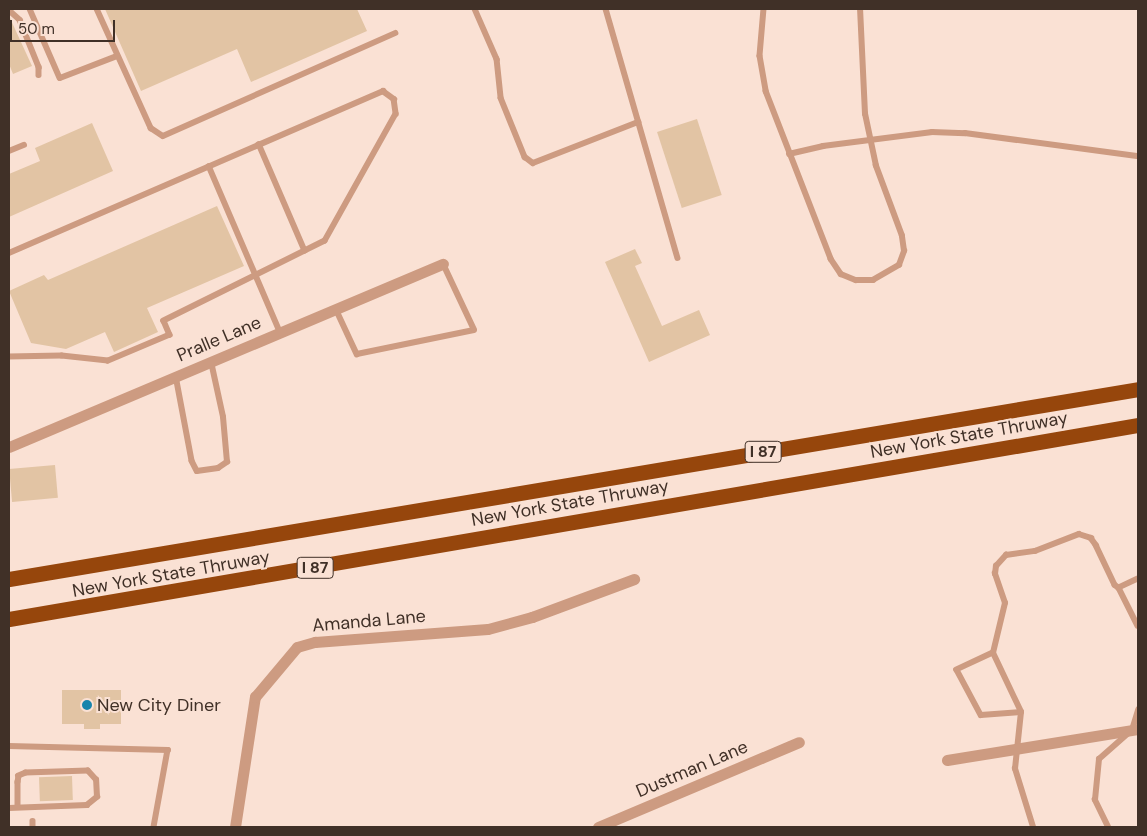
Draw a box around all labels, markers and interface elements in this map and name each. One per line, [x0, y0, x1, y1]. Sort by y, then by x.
scale bar [12, 10, 118, 42]
text: 50 m [18, 19, 55, 39]
street label: Pralle Lane [173, 312, 265, 366]
street label: New York State Thruway [869, 407, 1069, 463]
road number: I 87 [744, 438, 782, 466]
street label: New York State Thruway [470, 475, 670, 531]
street label: New York State Thruway [71, 546, 271, 602]
road number: I 87 [296, 554, 334, 582]
street label: Amanda Lane [311, 605, 427, 637]
place label: New City Diner [97, 694, 221, 716]
marker: New City Diner [81, 699, 93, 711]
street label: Dustman Lane [633, 736, 751, 802]

